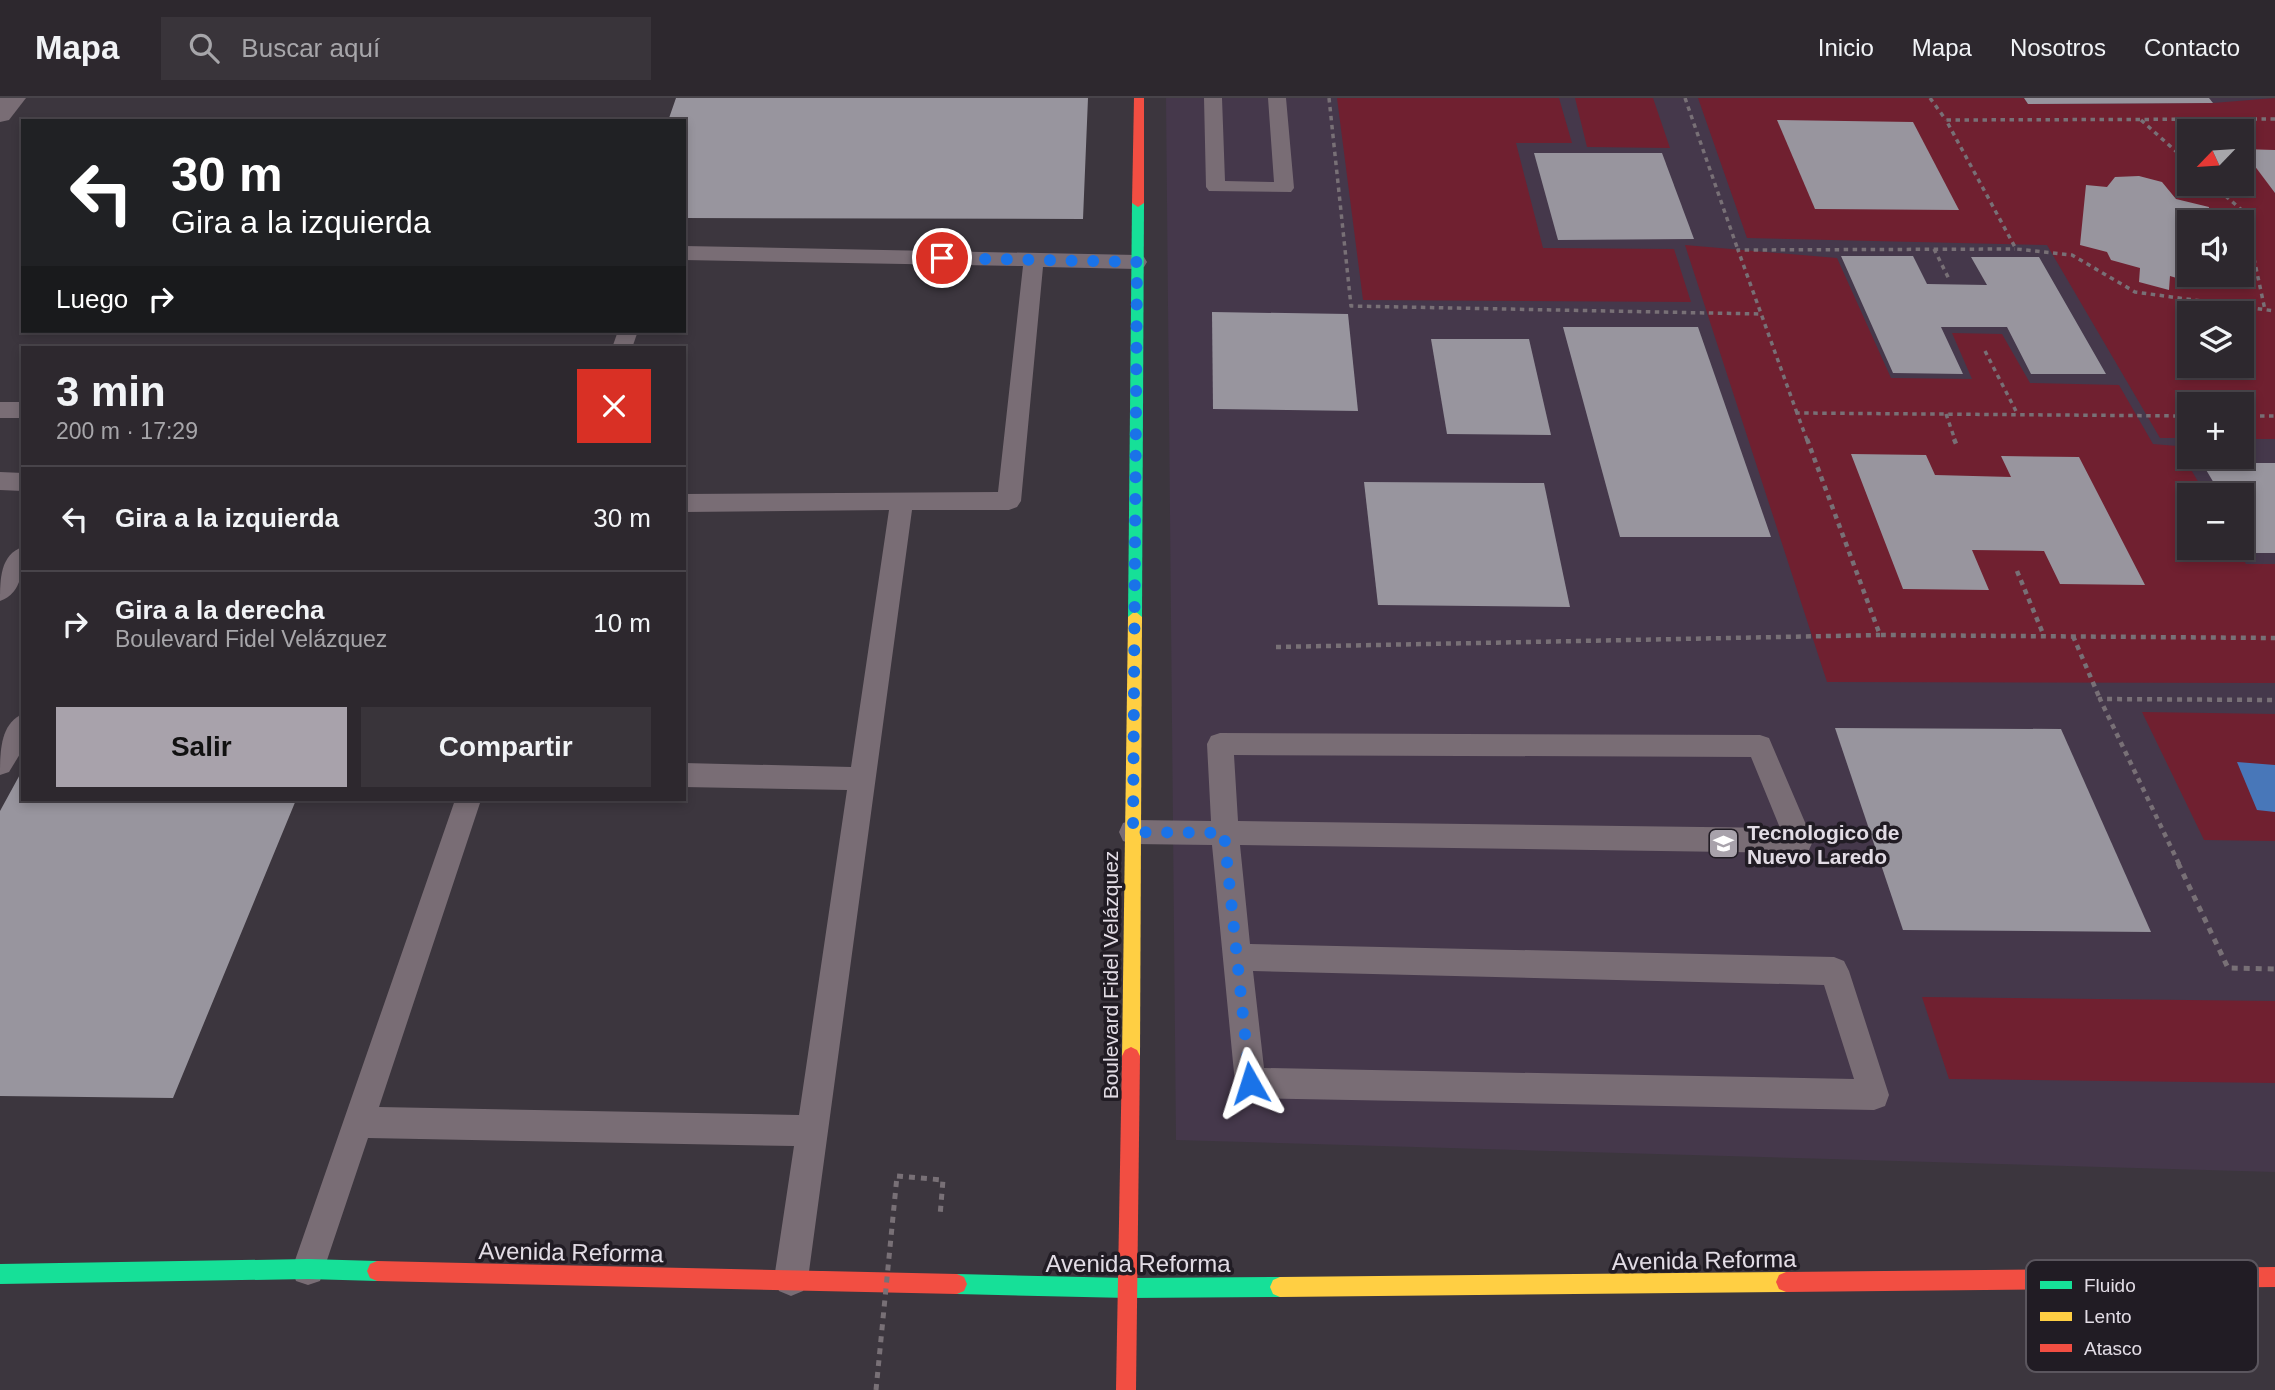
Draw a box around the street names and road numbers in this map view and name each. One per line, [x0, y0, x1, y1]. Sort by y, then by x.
street label: Boulevard Fidel Velázquez [1099, 851, 1122, 1099]
street label: Avenida Reforma [478, 1237, 664, 1267]
street label: Avenida Reforma [1611, 1245, 1797, 1275]
street label: Avenida Reforma [1046, 1250, 1231, 1277]

